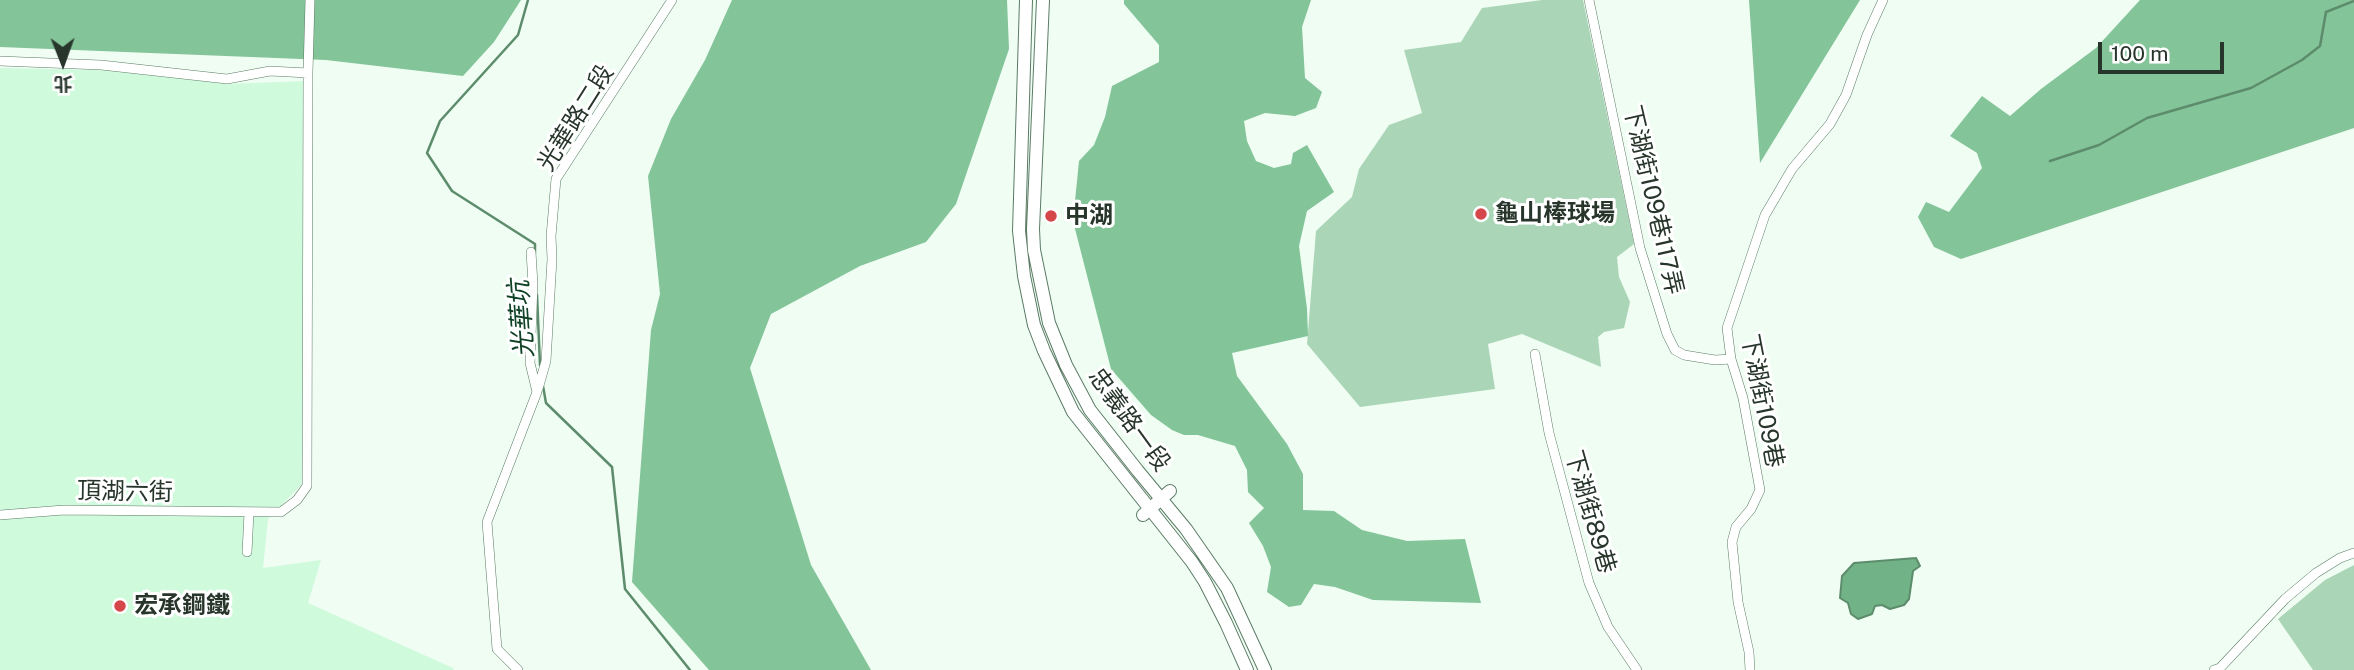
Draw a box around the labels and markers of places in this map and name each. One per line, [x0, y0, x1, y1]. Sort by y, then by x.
place label: 龜山棒球場 [1495, 200, 1615, 228]
place label: 中湖 [1065, 202, 1113, 230]
marker: 龜山棒球場 [1473, 206, 1489, 222]
marker: 中湖 [1043, 208, 1059, 224]
place label: 宏承鋼鐵 [134, 592, 230, 620]
marker: 宏承鋼鐵 [112, 598, 128, 614]

